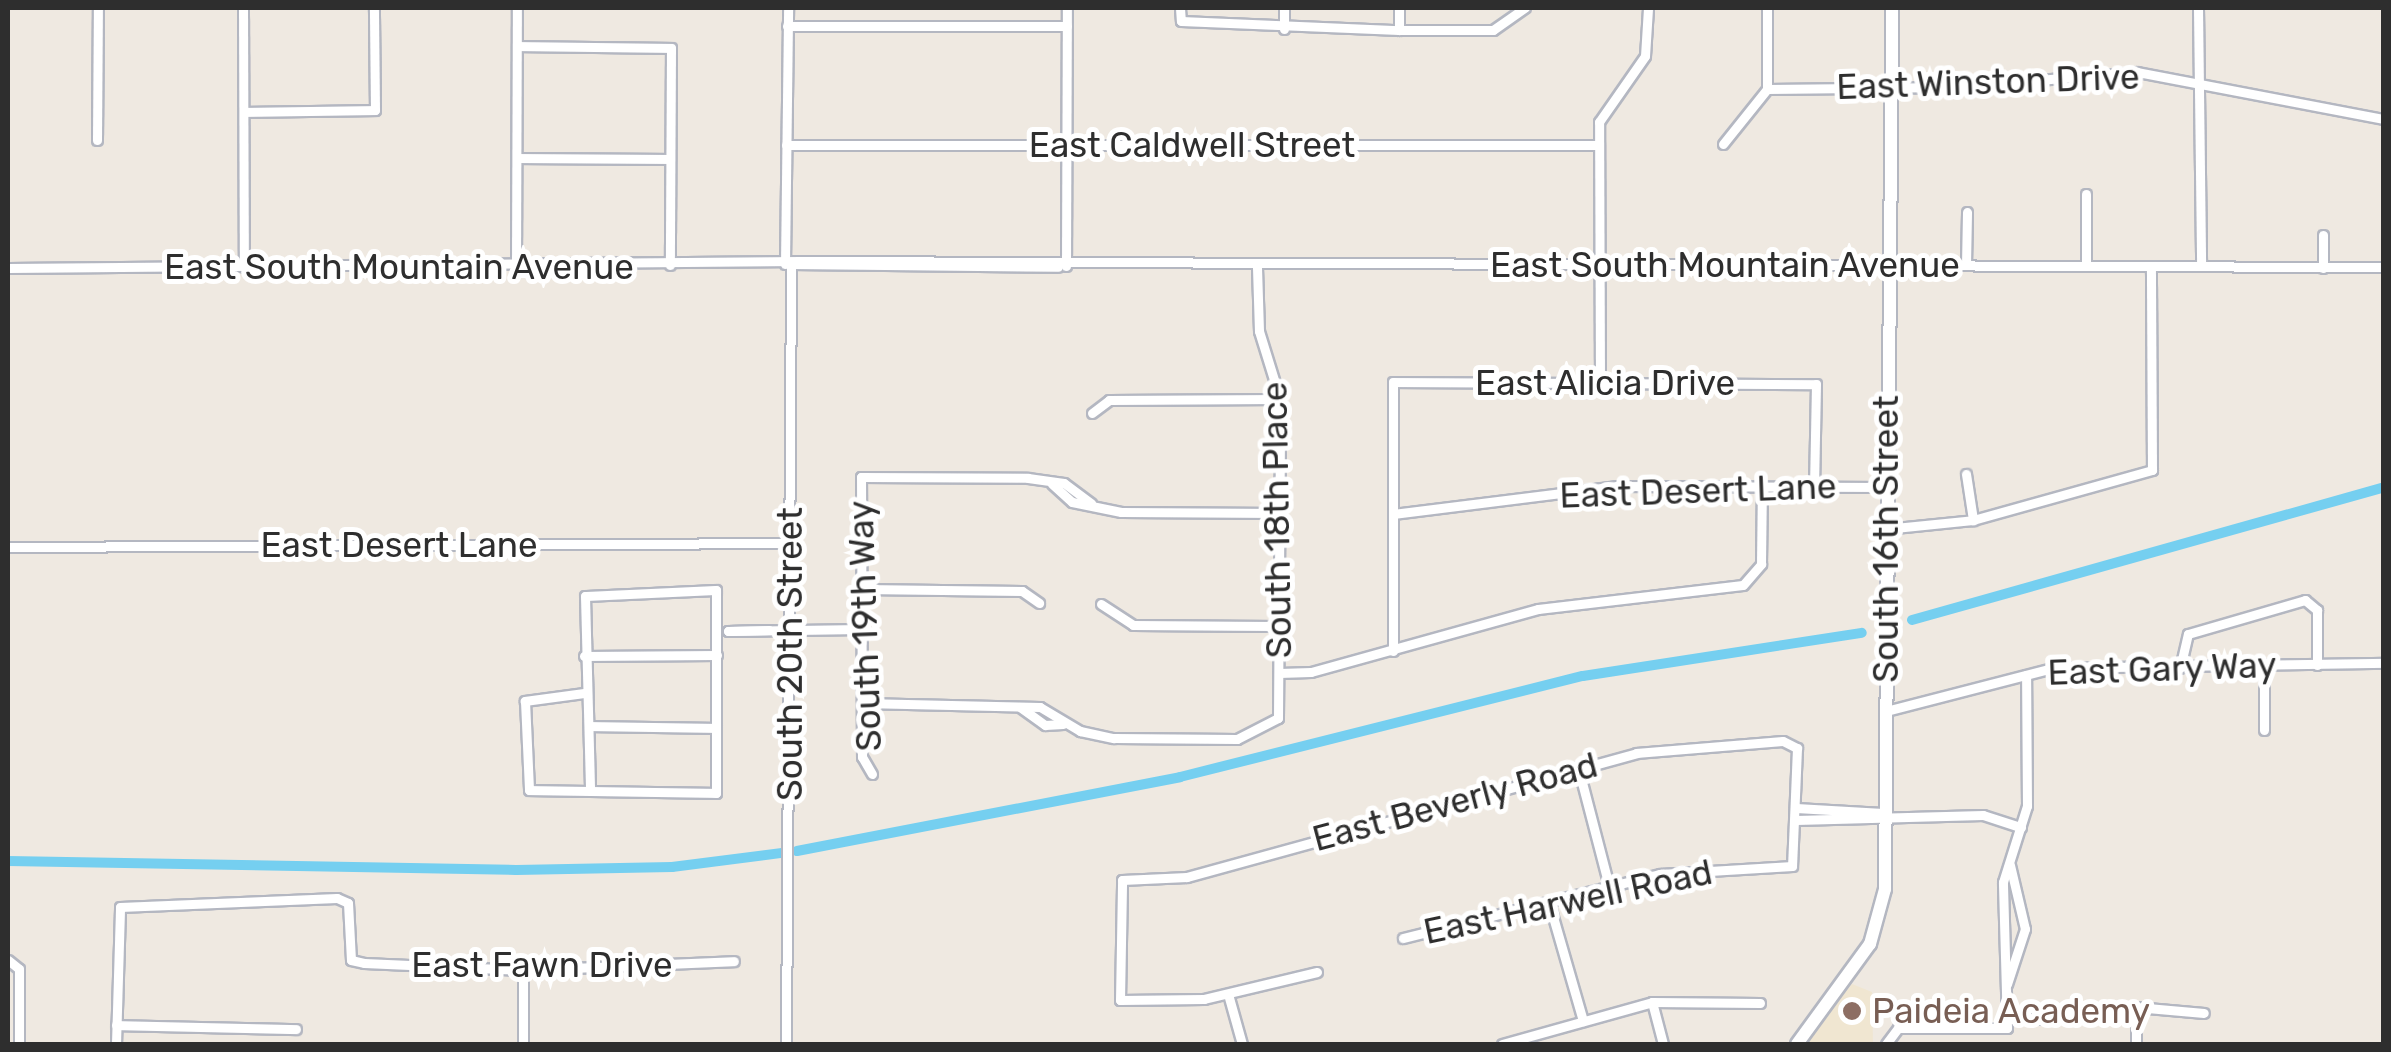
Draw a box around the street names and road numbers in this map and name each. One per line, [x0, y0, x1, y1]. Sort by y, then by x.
street label: East Winston Drive [1835, 56, 2141, 108]
street label: East Caldwell Street [1029, 124, 1355, 166]
street label: East South Mountain Avenue [1490, 244, 1960, 286]
street label: East South Mountain Avenue [164, 246, 634, 288]
street label: East Alicia Drive [1475, 362, 1735, 404]
street label: South 18th Place [1254, 381, 1300, 659]
street label: South 16th Street [1865, 395, 1907, 683]
street label: East Desert Lane [1559, 465, 1837, 517]
street label: South 19th Way [840, 500, 890, 752]
street label: South 20th Street [769, 507, 811, 801]
street label: East Desert Lane [260, 524, 538, 566]
street label: East Gary Way [2046, 644, 2278, 694]
street label: East Beverly Road [1308, 744, 1602, 860]
street label: East Harwell Road [1420, 851, 1716, 953]
street label: East Fawn Drive [411, 944, 673, 986]

